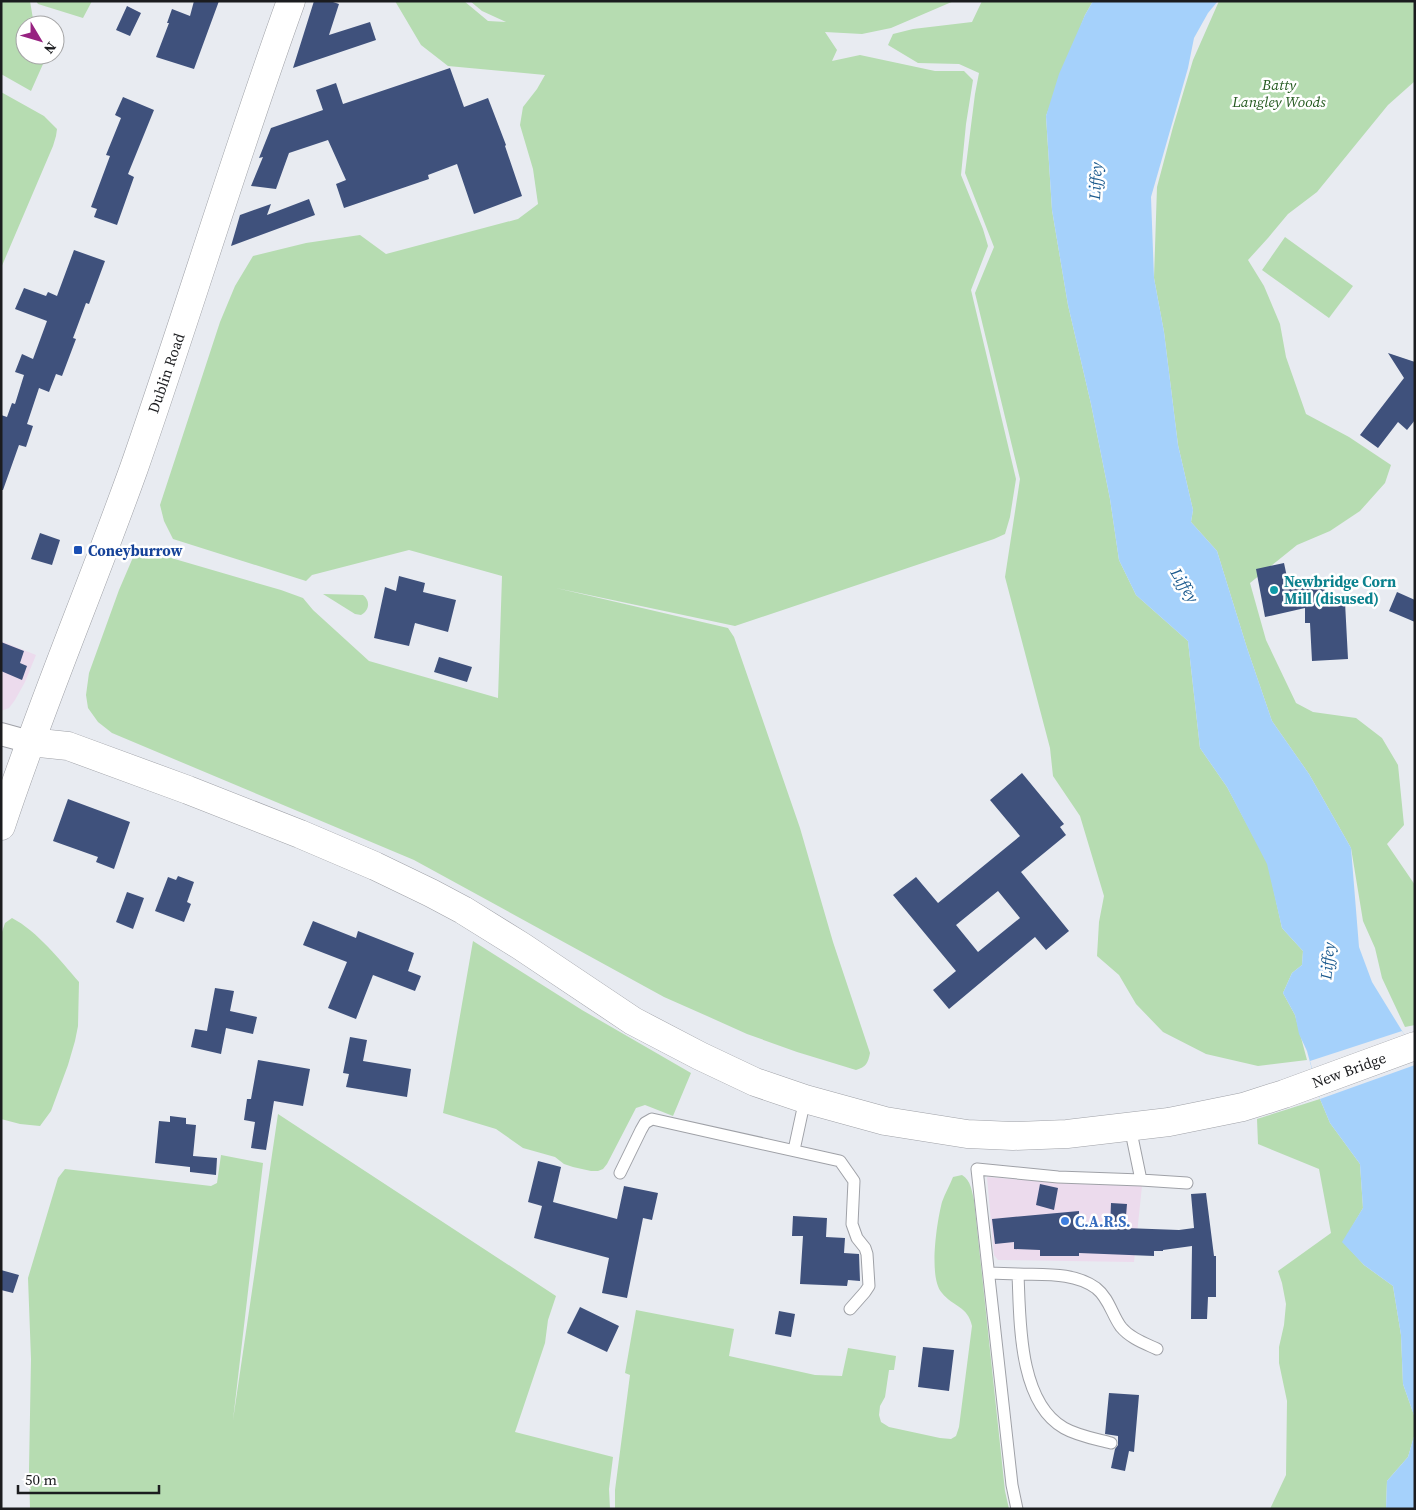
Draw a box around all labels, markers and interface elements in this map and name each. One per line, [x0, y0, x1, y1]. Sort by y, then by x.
north arrow [15, 15, 65, 65]
text: N [39, 38, 61, 58]
park label: Batty Langley Woods [1231, 74, 1326, 112]
water label: Liffey [1083, 161, 1107, 201]
street label: Dublin Road [142, 330, 190, 416]
place label: Coneyburrow [88, 540, 183, 561]
marker: Coneyburrow [72, 544, 84, 556]
water label: Liffey [1165, 563, 1204, 607]
place label: Newbridge Corn Mill (disused) [1284, 571, 1396, 609]
marker: Newbridge Corn Mill (disused) [1268, 584, 1280, 596]
water label: Liffey [1314, 941, 1340, 981]
street label: New Bridge [1309, 1047, 1389, 1093]
place label: C.A.R.S. [1075, 1211, 1131, 1232]
marker: C.A.R.S. [1059, 1215, 1071, 1227]
scale bar [18, 1462, 159, 1494]
text: 50 m [25, 1469, 57, 1490]

